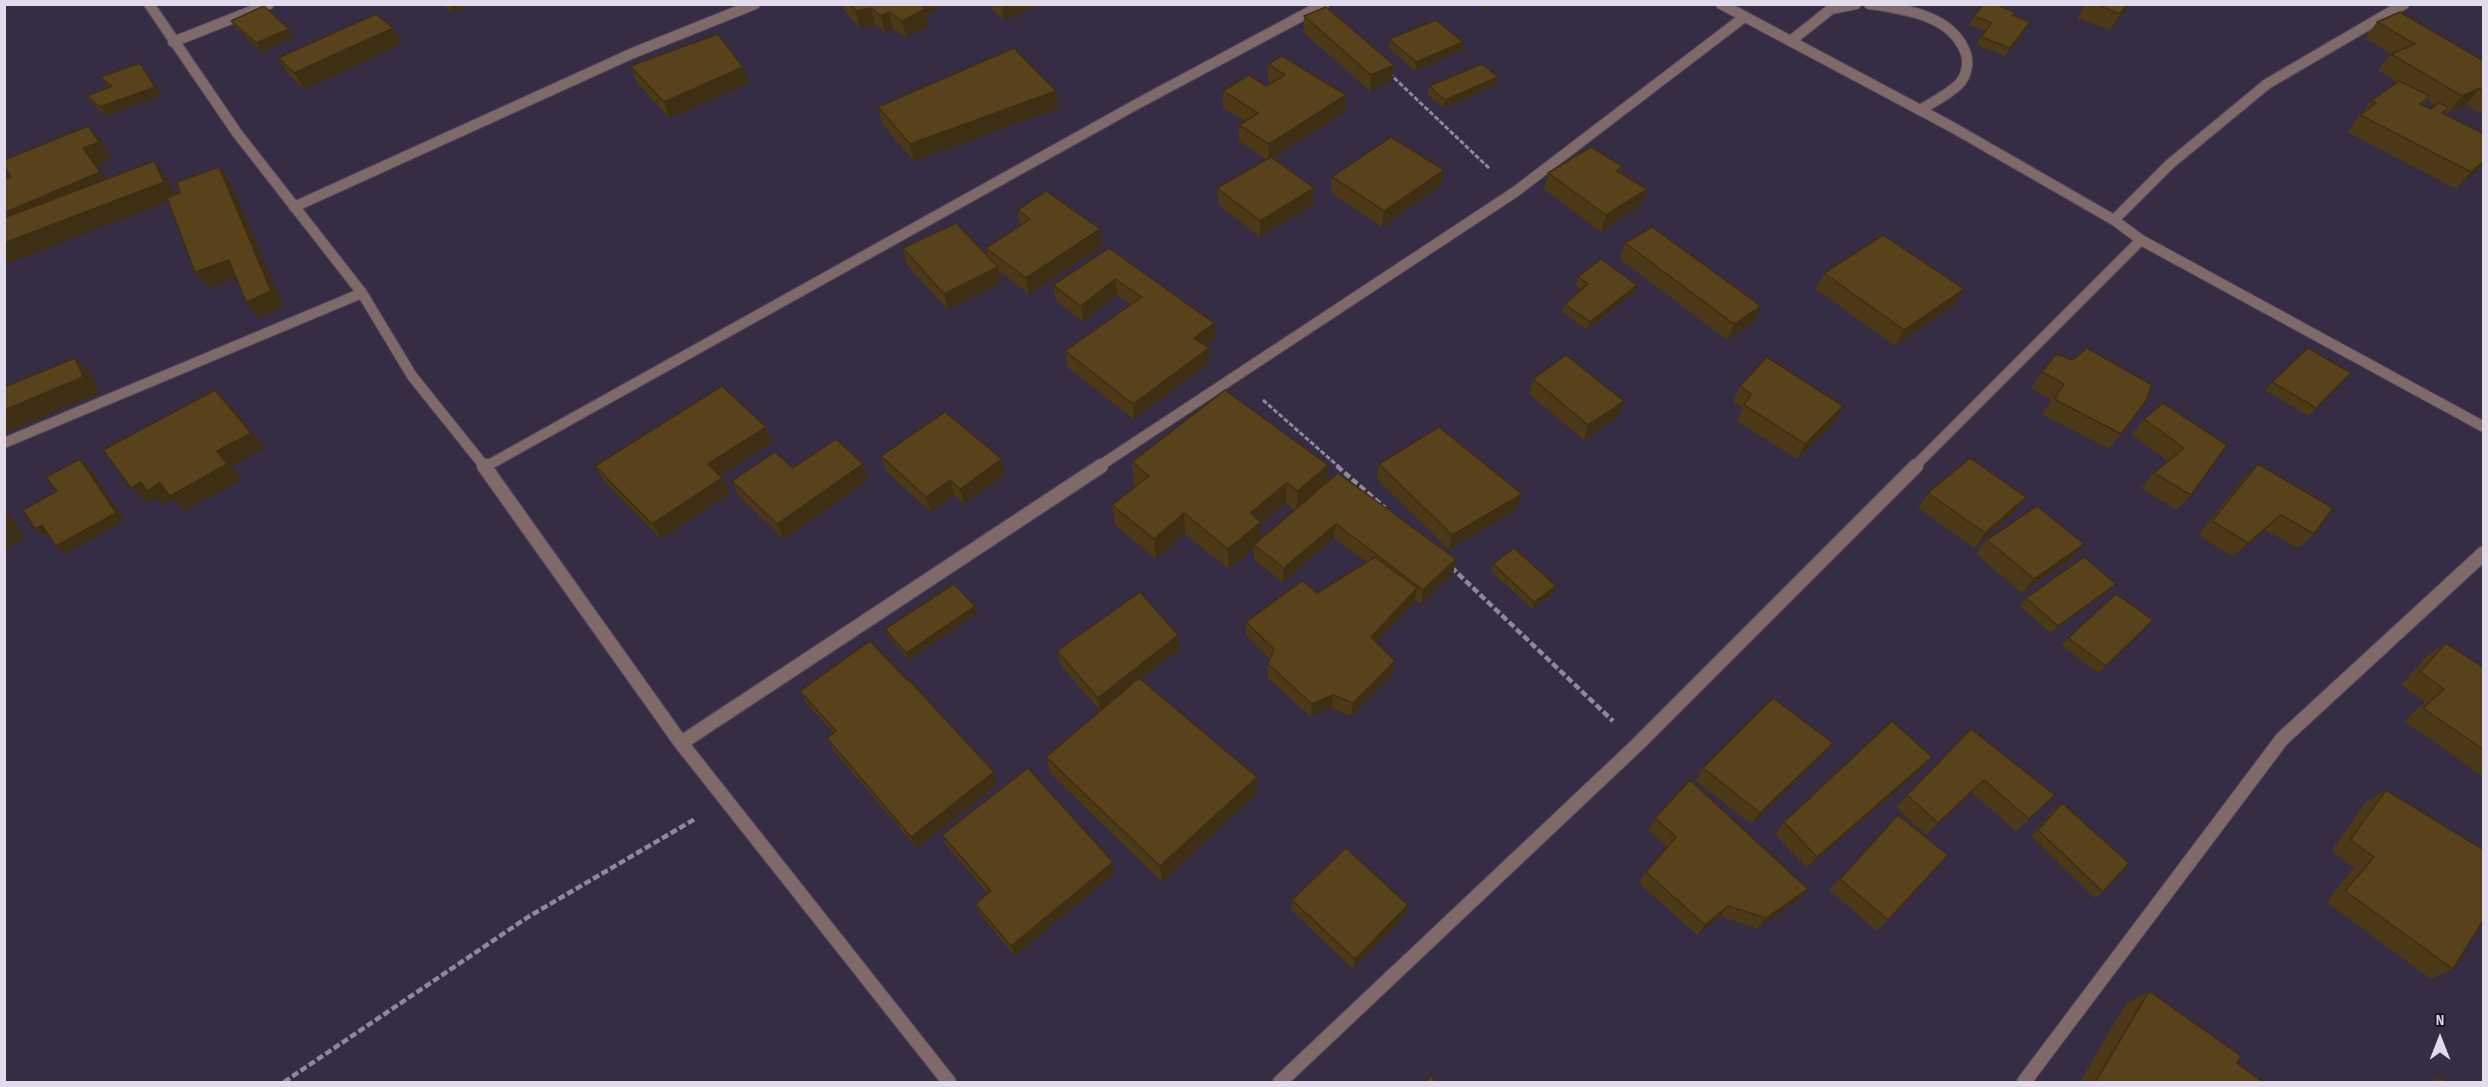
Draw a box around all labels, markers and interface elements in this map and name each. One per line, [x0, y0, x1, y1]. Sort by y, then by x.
north arrow [2410, 1009, 2470, 1069]
text: N [2436, 1011, 2444, 1030]

